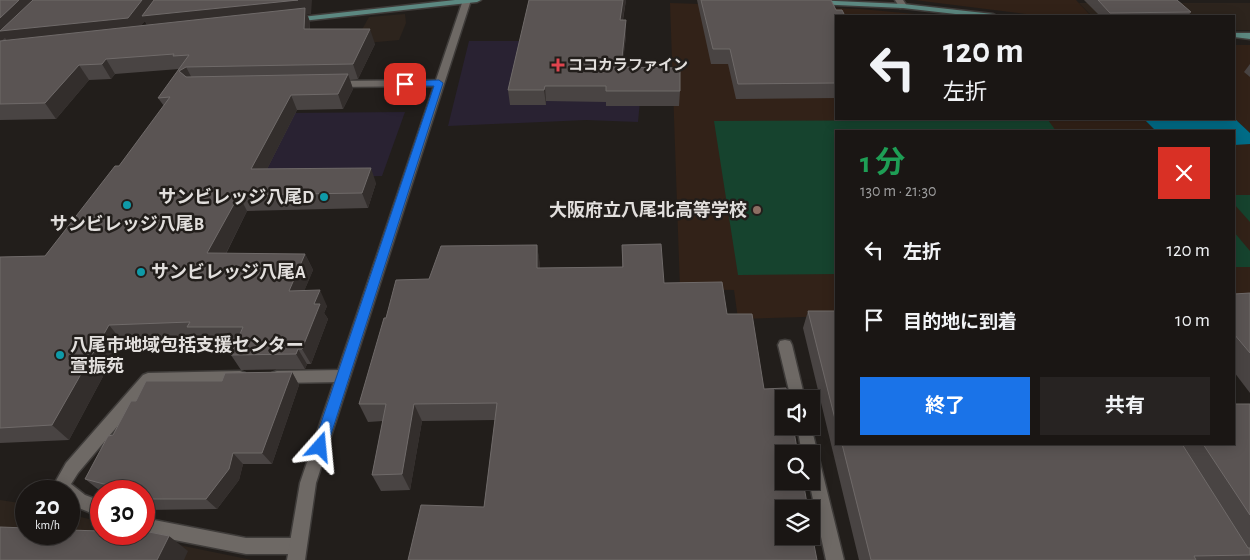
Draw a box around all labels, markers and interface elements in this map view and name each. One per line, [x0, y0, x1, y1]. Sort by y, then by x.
text: 120 m [943, 34, 1024, 69]
icon: left [860, 35, 925, 100]
place label: ココカラファイン [568, 57, 688, 73]
marker: ココカラファイン [552, 59, 564, 71]
pin [384, 63, 426, 105]
icon: arrive [391, 70, 419, 98]
text: 左折 [943, 81, 987, 103]
button: close [1158, 147, 1210, 199]
text: 1 分 [860, 148, 905, 178]
text: 130 m · 21:30 [860, 183, 936, 199]
place label: サンビレッジ八尾D [158, 187, 314, 207]
marker: サンビレッジ八尾D [318, 191, 330, 203]
marker: サンビレッジ八尾B [121, 199, 133, 211]
place label: 大阪府立八尾北高等学校 [549, 200, 747, 220]
marker: 大阪府立八尾北高等学校 [751, 204, 763, 216]
place label: サンビレッジ八尾B [50, 214, 204, 234]
icon: left [860, 236, 888, 264]
text: 120 m [1166, 241, 1210, 260]
text: 左折 [903, 243, 941, 262]
place label: サンビレッジ八尾A [151, 262, 306, 282]
marker: サンビレッジ八尾A [135, 266, 147, 278]
icon: arrive [860, 306, 888, 334]
text: 10 m [1175, 311, 1210, 330]
text: 目的地に到着 [903, 313, 1017, 332]
place label: 八尾市地域包括支援センター 萱振苑 [70, 335, 304, 376]
marker: 八尾市地域包括支援センター 萱振苑 [54, 349, 66, 361]
button: 終了 [860, 377, 1030, 435]
button: 共有 [1040, 377, 1210, 435]
map controls [775, 390, 820, 545]
button: sound [775, 390, 820, 435]
position arrow [293, 420, 345, 472]
button: search [775, 445, 820, 490]
speed limit sign: 30 [90, 480, 155, 545]
text: 20 [35, 494, 60, 519]
button: layers [775, 500, 820, 545]
text: km/h [35, 519, 60, 531]

